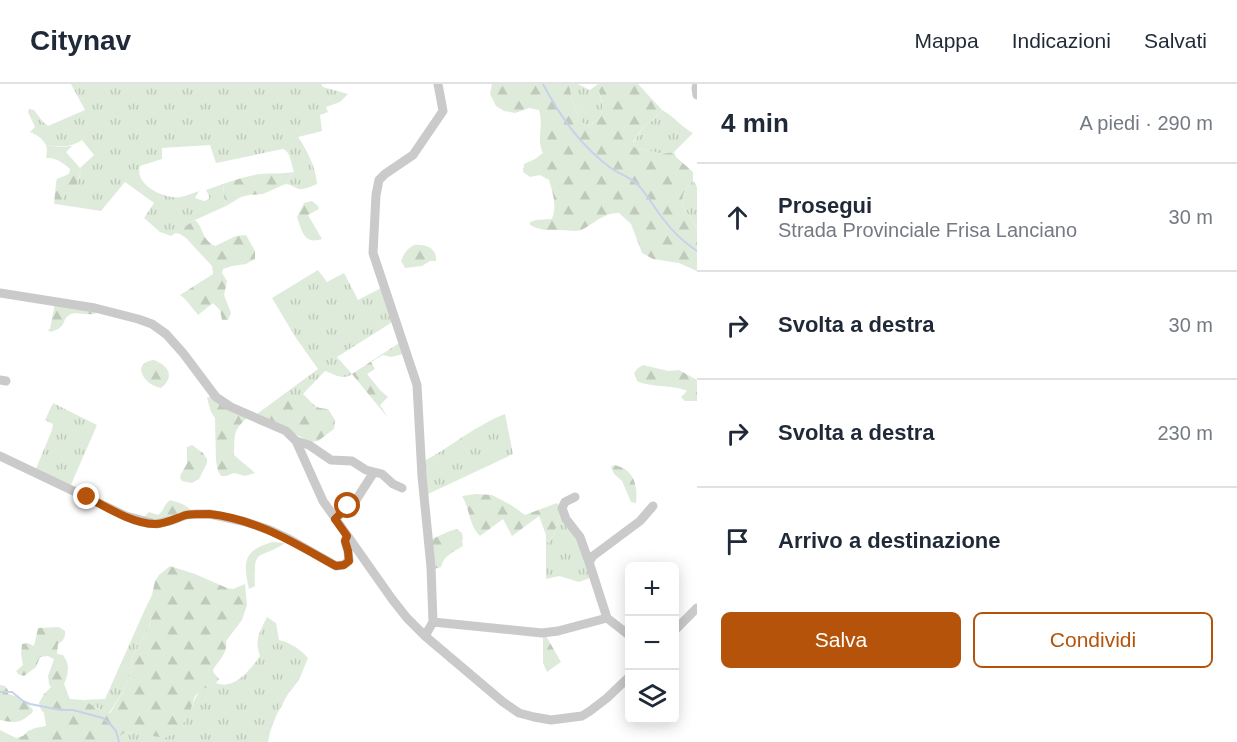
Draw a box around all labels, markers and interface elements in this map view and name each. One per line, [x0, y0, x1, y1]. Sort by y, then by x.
text: Citynav [30, 25, 131, 56]
text: Mappa [915, 29, 979, 52]
text: Indicazioni [1012, 29, 1111, 52]
text: Salvati [1144, 29, 1207, 52]
text: 4 min [721, 108, 789, 138]
text: A piedi · 290 m [1080, 112, 1213, 134]
text: Prosegui [778, 193, 872, 218]
icon: ahead [721, 201, 754, 234]
text: 30 m [1169, 206, 1213, 228]
text: Strada Provinciale Frisa Lanciano [778, 219, 1077, 241]
icon: right [721, 309, 754, 342]
text: Svolta a destra [778, 312, 935, 337]
text: 30 m [1169, 314, 1213, 336]
icon: right [721, 417, 754, 450]
text: Svolta a destra [778, 420, 935, 445]
text: 230 m [1157, 422, 1213, 444]
route end [73, 483, 99, 509]
route start [334, 492, 360, 518]
icon: arrive [721, 525, 754, 558]
text: Arrivo a destinazione [778, 528, 1001, 553]
map controls [625, 562, 679, 724]
button: + [625, 562, 679, 616]
button: Salva [721, 612, 961, 668]
button: Condividi [973, 612, 1213, 668]
button: − [625, 616, 679, 670]
button: layers [625, 670, 679, 724]

